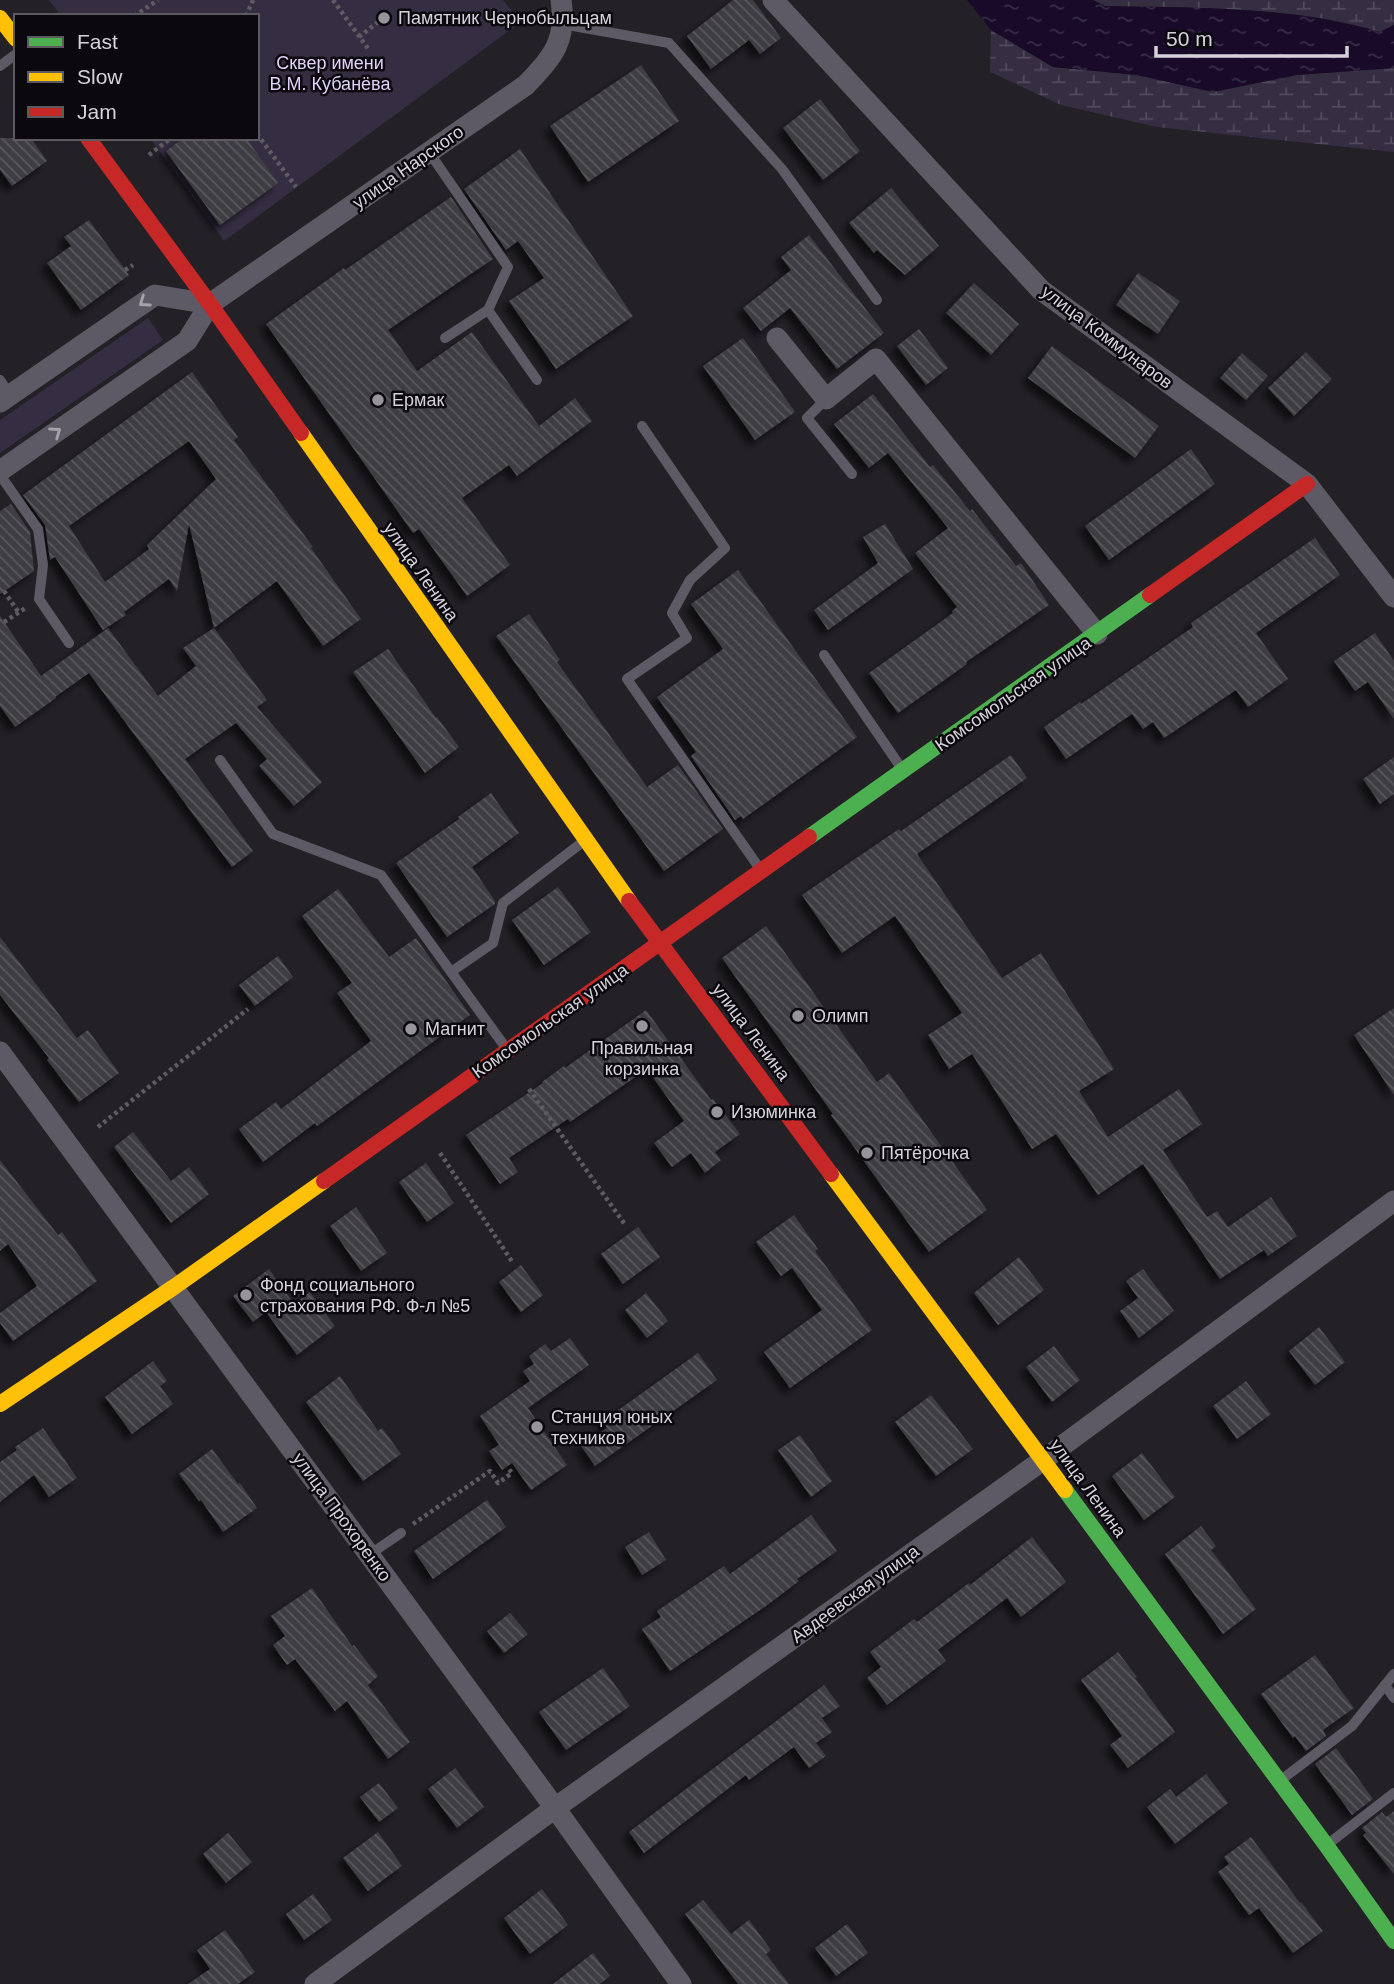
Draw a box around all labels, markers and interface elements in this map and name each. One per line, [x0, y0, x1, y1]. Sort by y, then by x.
place label: Памятник Чернобыльцам [398, 8, 612, 28]
marker: Памятник Чернобыльцам [376, 10, 392, 26]
legend [14, 14, 259, 140]
scale bar [1156, 14, 1347, 58]
text: 50 m [1166, 27, 1213, 50]
text: Fast [77, 30, 118, 53]
park label: Сквер имени В.М. Кубанёва [270, 53, 391, 94]
text: Slow [77, 65, 123, 88]
text: Jam [77, 100, 117, 123]
street label: улица Нарского [349, 121, 467, 213]
street label: улица Коммунаров [1038, 281, 1176, 393]
one-way arrow [139, 294, 152, 307]
place label: Ермак [392, 390, 444, 410]
marker: Ермак [370, 392, 386, 408]
one-way arrow [48, 428, 61, 440]
street label: улица Ленина [379, 519, 463, 626]
street label: Комсомольская улица [931, 632, 1096, 755]
street label: Комсомольская улица [468, 959, 633, 1082]
street label: улица Ленина [708, 980, 795, 1085]
place label: Олимп [812, 1006, 868, 1026]
marker: Олимп [790, 1008, 806, 1024]
marker: Правильная корзинка [634, 1018, 650, 1034]
place label: Магнит [425, 1019, 485, 1039]
marker: Магнит [403, 1021, 419, 1037]
place label: Правильная корзинка [591, 1038, 693, 1079]
place label: Изюминка [731, 1102, 817, 1122]
marker: Изюминка [709, 1104, 725, 1120]
place label: Пятёрочка [881, 1143, 970, 1163]
marker: Пятёрочка [859, 1145, 875, 1161]
place label: Фонд социального страхования РФ. Ф-л №5 [260, 1275, 470, 1316]
marker: Фонд социального страхования РФ. Ф-л №5 [238, 1287, 254, 1303]
place label: Станция юных техников [551, 1407, 672, 1448]
marker: Станция юных техников [529, 1419, 545, 1435]
street label: улица Ленина [1046, 1435, 1131, 1542]
street label: улица Прохоренко [289, 1449, 395, 1585]
street label: Авдеевская улица [787, 1540, 923, 1647]

